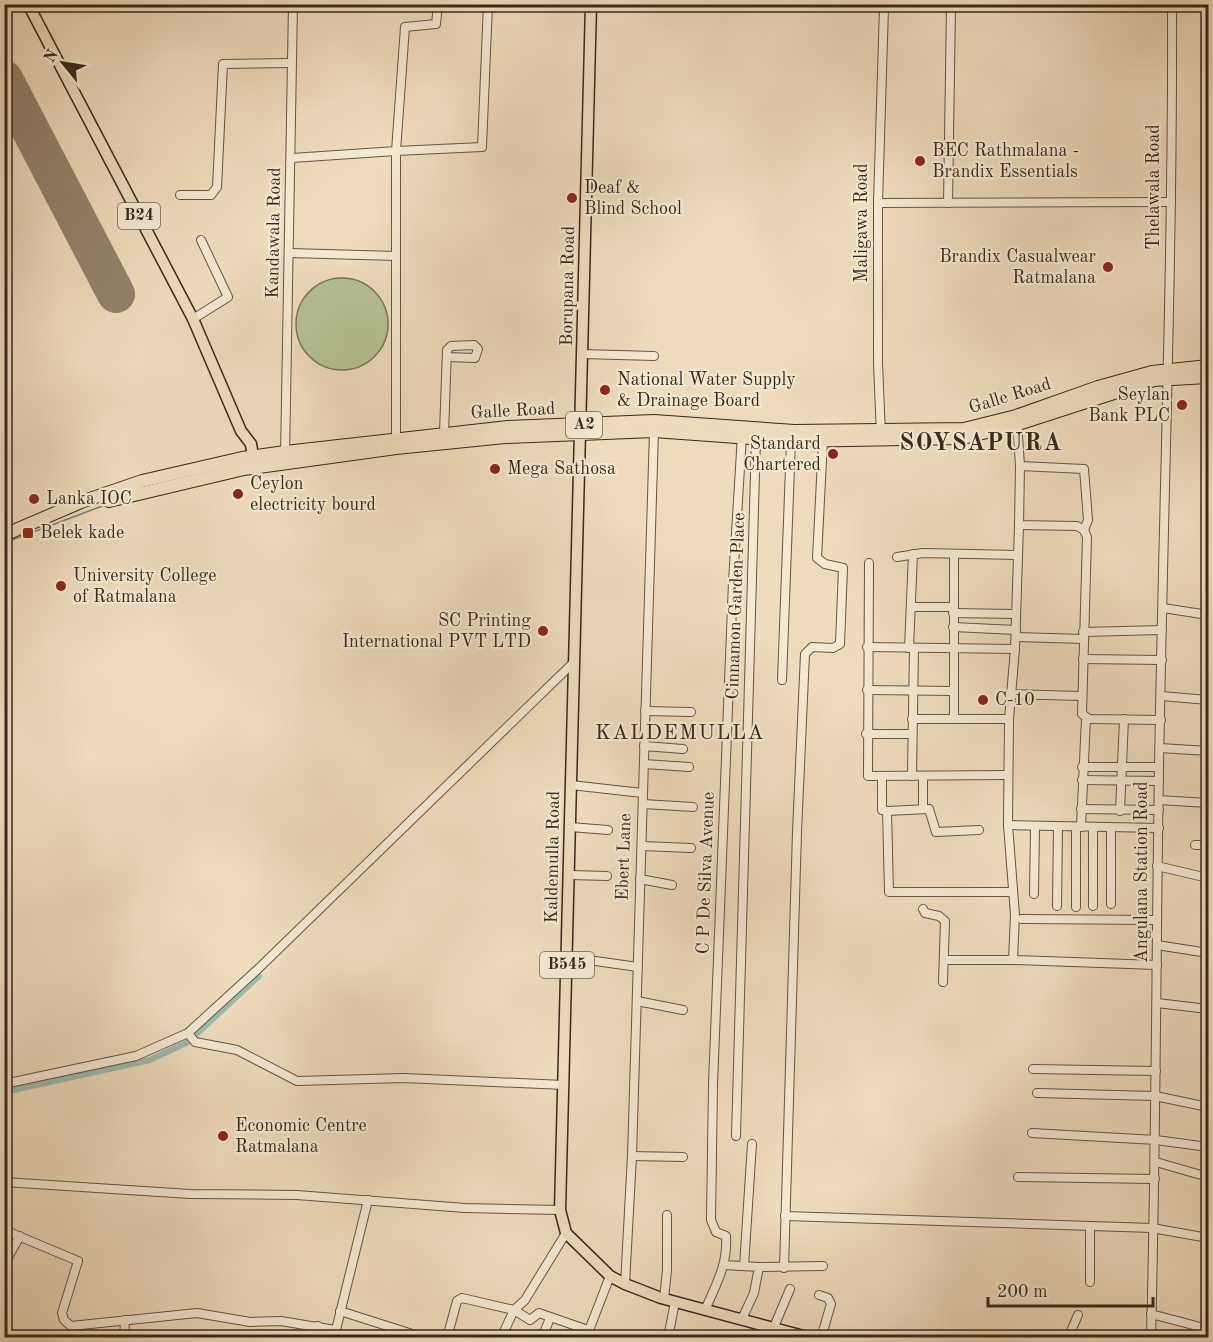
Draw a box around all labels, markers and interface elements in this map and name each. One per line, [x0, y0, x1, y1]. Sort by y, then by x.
north arrow [33, 33, 93, 93]
text: N [42, 47, 62, 66]
street label: Thelawala Road [1145, 124, 1163, 250]
place label: BEC Rathmalana - Brandix Essentials [932, 142, 1079, 181]
marker: BEC Rathmalana - Brandix Essentials [913, 154, 927, 168]
street label: Maligawa Road [853, 163, 871, 283]
street label: Kandawala Road [264, 167, 284, 299]
place label: Deaf & Blind School [584, 179, 682, 218]
marker: Deaf & Blind School [565, 191, 579, 205]
road number: B24 [118, 203, 160, 229]
street label: Borupana Road [558, 226, 578, 346]
place label: Brandix Casualwear Ratmalana [939, 248, 1097, 287]
marker: Brandix Casualwear Ratmalana [1101, 260, 1115, 274]
place label: National Water Supply & Drainage Board [617, 371, 796, 410]
street label: Galle Road [967, 375, 1053, 417]
marker: National Water Supply & Drainage Board [598, 383, 612, 397]
place label: Seylan Bank PLC [1088, 386, 1170, 425]
marker: Seylan Bank PLC [1175, 398, 1189, 412]
street label: Galle Road [470, 400, 556, 422]
road number: A2 [566, 412, 602, 438]
district label: SOYSAPURA [899, 432, 1063, 456]
place label: Standard Chartered [743, 435, 821, 474]
marker: Standard Chartered [826, 447, 840, 461]
place label: Mega Sathosa [507, 460, 616, 478]
marker: Mega Sathosa [488, 462, 502, 476]
place label: Ceylon electricity bourd [250, 475, 376, 514]
marker: Ceylon electricity bourd [231, 487, 245, 501]
place label: Lanka IOC [46, 490, 132, 508]
marker: Lanka IOC [27, 492, 41, 506]
street label: Cinnamon Garden Place [724, 512, 748, 700]
place label: Belek kade [40, 524, 124, 542]
marker: Belek kade [21, 526, 35, 540]
place label: University College of Ratmalana [73, 567, 217, 606]
marker: University College of Ratmalana [54, 579, 68, 593]
place label: SC Printing International PVT LTD [342, 612, 531, 651]
marker: SC Printing International PVT LTD [536, 624, 550, 638]
place label: C-10 [995, 691, 1035, 709]
marker: C-10 [976, 693, 990, 707]
district label: KALDEMULLA [595, 723, 765, 744]
street label: Angulana Station Road [1133, 781, 1151, 963]
street label: Kaldemulla Road [543, 791, 563, 923]
street label: C P De Silva Avenue [694, 791, 718, 955]
street label: Ebert Lane [613, 813, 635, 901]
road number: B545 [540, 952, 594, 978]
place label: Economic Centre Ratmalana [235, 1117, 367, 1156]
marker: Economic Centre Ratmalana [216, 1129, 230, 1143]
scale bar [988, 1270, 1153, 1308]
text: 200 m [997, 1283, 1048, 1301]

